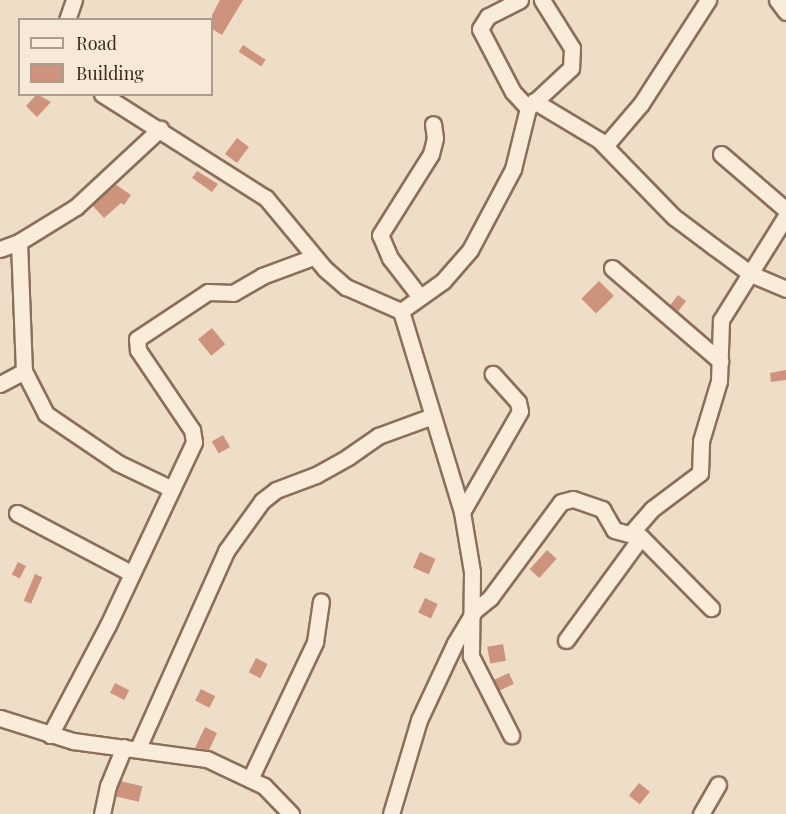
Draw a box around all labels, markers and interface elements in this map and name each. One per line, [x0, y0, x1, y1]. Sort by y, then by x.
legend [18, 18, 213, 96]
text: Road [76, 31, 117, 55]
text: Building [76, 61, 144, 85]

